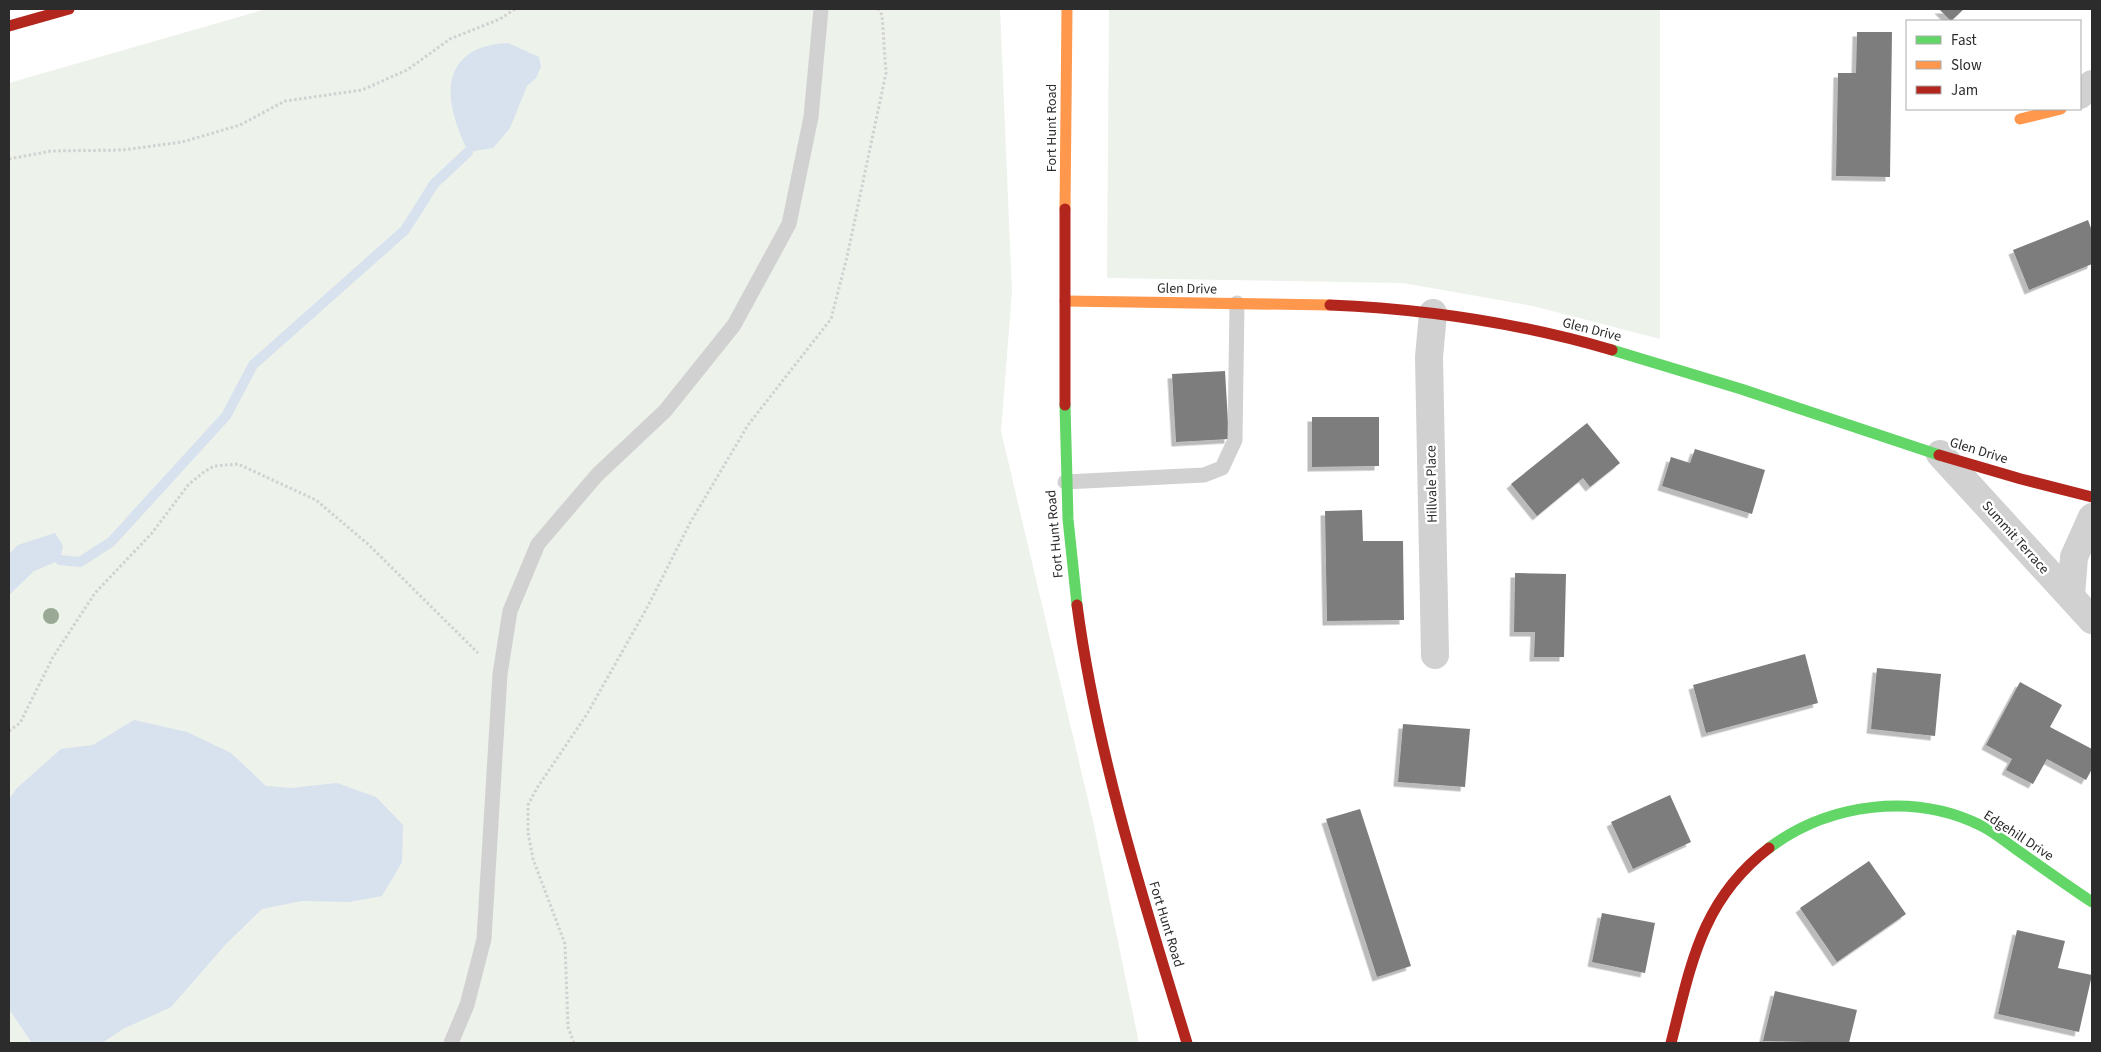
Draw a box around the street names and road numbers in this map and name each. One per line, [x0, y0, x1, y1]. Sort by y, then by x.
street label: Fort Hunt Road [1042, 84, 1062, 172]
street label: Glen Drive [1157, 278, 1217, 300]
street label: Glen Drive [1560, 313, 1623, 347]
street label: Glen Drive [1947, 433, 2010, 469]
street label: Hillvale Place [1421, 445, 1443, 523]
street label: Fort Hunt Road [1041, 489, 1069, 579]
street label: Summit Terrace [1977, 497, 2054, 579]
street label: Edgehill Drive [1979, 806, 2058, 866]
street label: Fort Hunt Road [1144, 879, 1189, 970]

